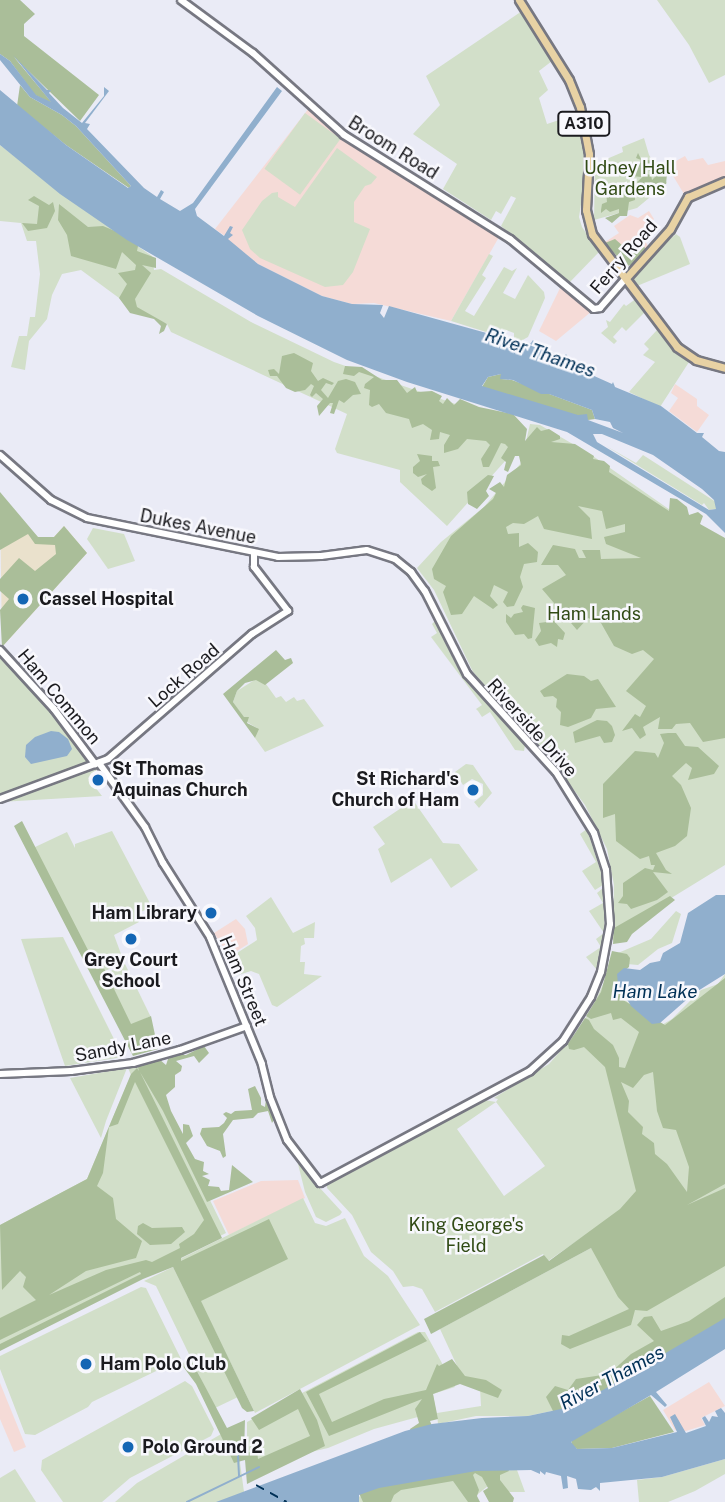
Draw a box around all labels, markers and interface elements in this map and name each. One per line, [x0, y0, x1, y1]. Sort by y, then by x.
street label: Broom Road [344, 112, 442, 184]
road number: A310 [556, 112, 612, 136]
park label: Udney Hall Gardens [584, 158, 676, 200]
street label: Ferry Road [586, 215, 662, 299]
water label: River Thames [482, 324, 598, 382]
street label: Dukes Avenue [138, 505, 258, 549]
place label: Cassel Hospital [39, 588, 174, 610]
marker: Cassel Hospital [13, 589, 33, 609]
park label: Ham Lands [547, 603, 641, 625]
street label: Lock Road [144, 639, 224, 713]
street label: Ham Common [13, 645, 105, 749]
street label: Riverside Drive [482, 675, 582, 781]
place label: St Thomas Aquinas Church [112, 759, 248, 802]
place label: St Richard's Church of Ham [331, 769, 459, 812]
marker: St Thomas Aquinas Church [90, 772, 106, 788]
marker: St Richard's Church of Ham [465, 782, 481, 798]
place label: Ham Library [91, 902, 197, 924]
marker: Ham Library [203, 905, 219, 921]
marker: Grey Court School [123, 931, 139, 947]
street label: Ham Street [214, 933, 272, 1029]
place label: Grey Court School [84, 950, 178, 992]
water label: Ham Lake [612, 981, 698, 1003]
street label: Sandy Lane [73, 1027, 173, 1067]
park label: King George's Field [408, 1215, 524, 1258]
water label: River Thames [556, 1341, 668, 1415]
place label: Ham Polo Club [100, 1353, 226, 1375]
marker: Ham Polo Club [78, 1356, 94, 1372]
place label: Polo Ground 2 [142, 1436, 263, 1458]
marker: Polo Ground 2 [120, 1439, 136, 1455]

